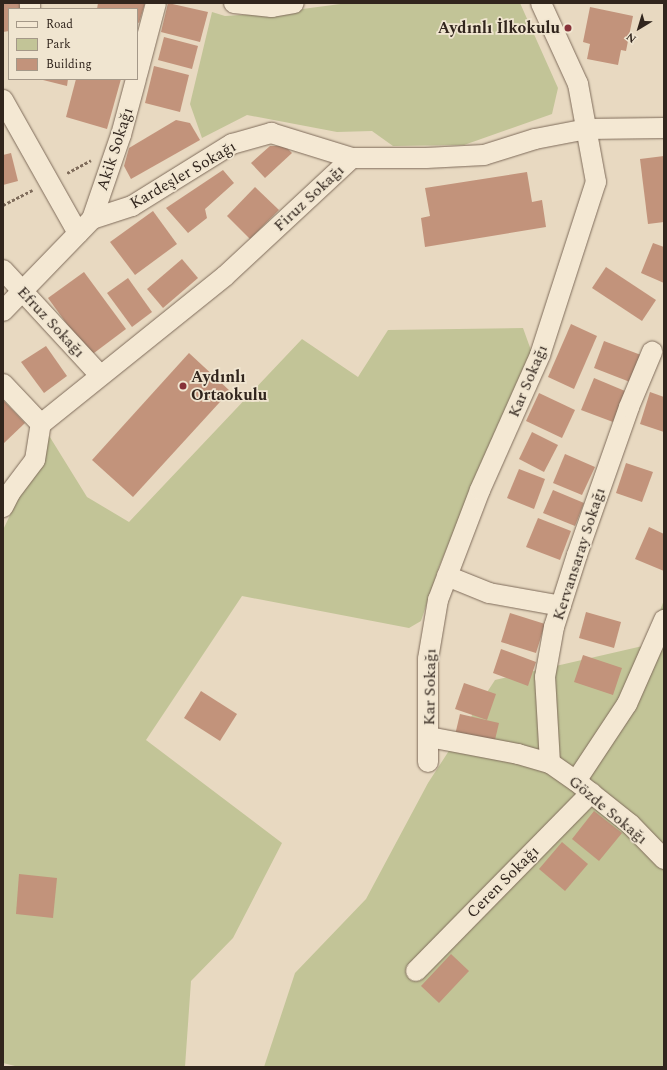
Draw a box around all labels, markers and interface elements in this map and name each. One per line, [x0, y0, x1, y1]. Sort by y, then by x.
legend [8, 8, 138, 80]
north arrow [619, 8, 659, 48]
text: Road [46, 15, 73, 34]
place label: Aydınlı İlkokulu [438, 18, 560, 38]
marker: Aydınlı İlkokulu [563, 23, 573, 33]
text: N [623, 28, 640, 47]
text: Park [46, 35, 71, 54]
text: Building [46, 55, 92, 74]
street label: Akik Sokağı [93, 105, 137, 193]
street label: Kardeşler Sokağı [127, 137, 239, 213]
street label: Firuz Sokağı [270, 161, 348, 235]
street label: Efruz Sokağı [13, 282, 89, 362]
street label: Kar Sokağı [504, 342, 552, 420]
place label: Aydınlı Ortaokulu [191, 367, 267, 405]
marker: Aydınlı Ortaokulu [178, 381, 188, 391]
street label: Kervansaray Sokağı [548, 485, 610, 623]
street label: Kar Sokağı [420, 648, 440, 726]
street label: Gözde Sokağı [565, 772, 651, 848]
street label: Ceren Sokağı [463, 842, 543, 922]

